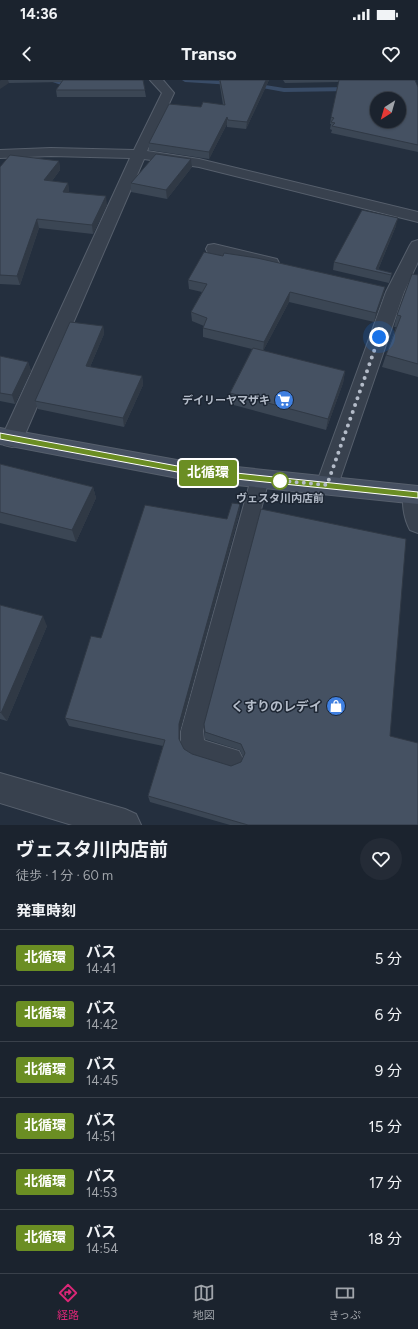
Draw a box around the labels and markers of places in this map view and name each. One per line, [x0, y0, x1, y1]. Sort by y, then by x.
supermarket icon: デイリーヤマザキ [273, 389, 295, 411]
place label: デイリーヤマザキ [182, 394, 270, 407]
marker: ヴェスタ川内店前 [271, 472, 289, 490]
place label: ヴェスタ川内店前 [236, 492, 324, 505]
shop icon: くすりのレデイ [325, 695, 347, 717]
place label: くすりのレデイ [231, 699, 322, 714]

